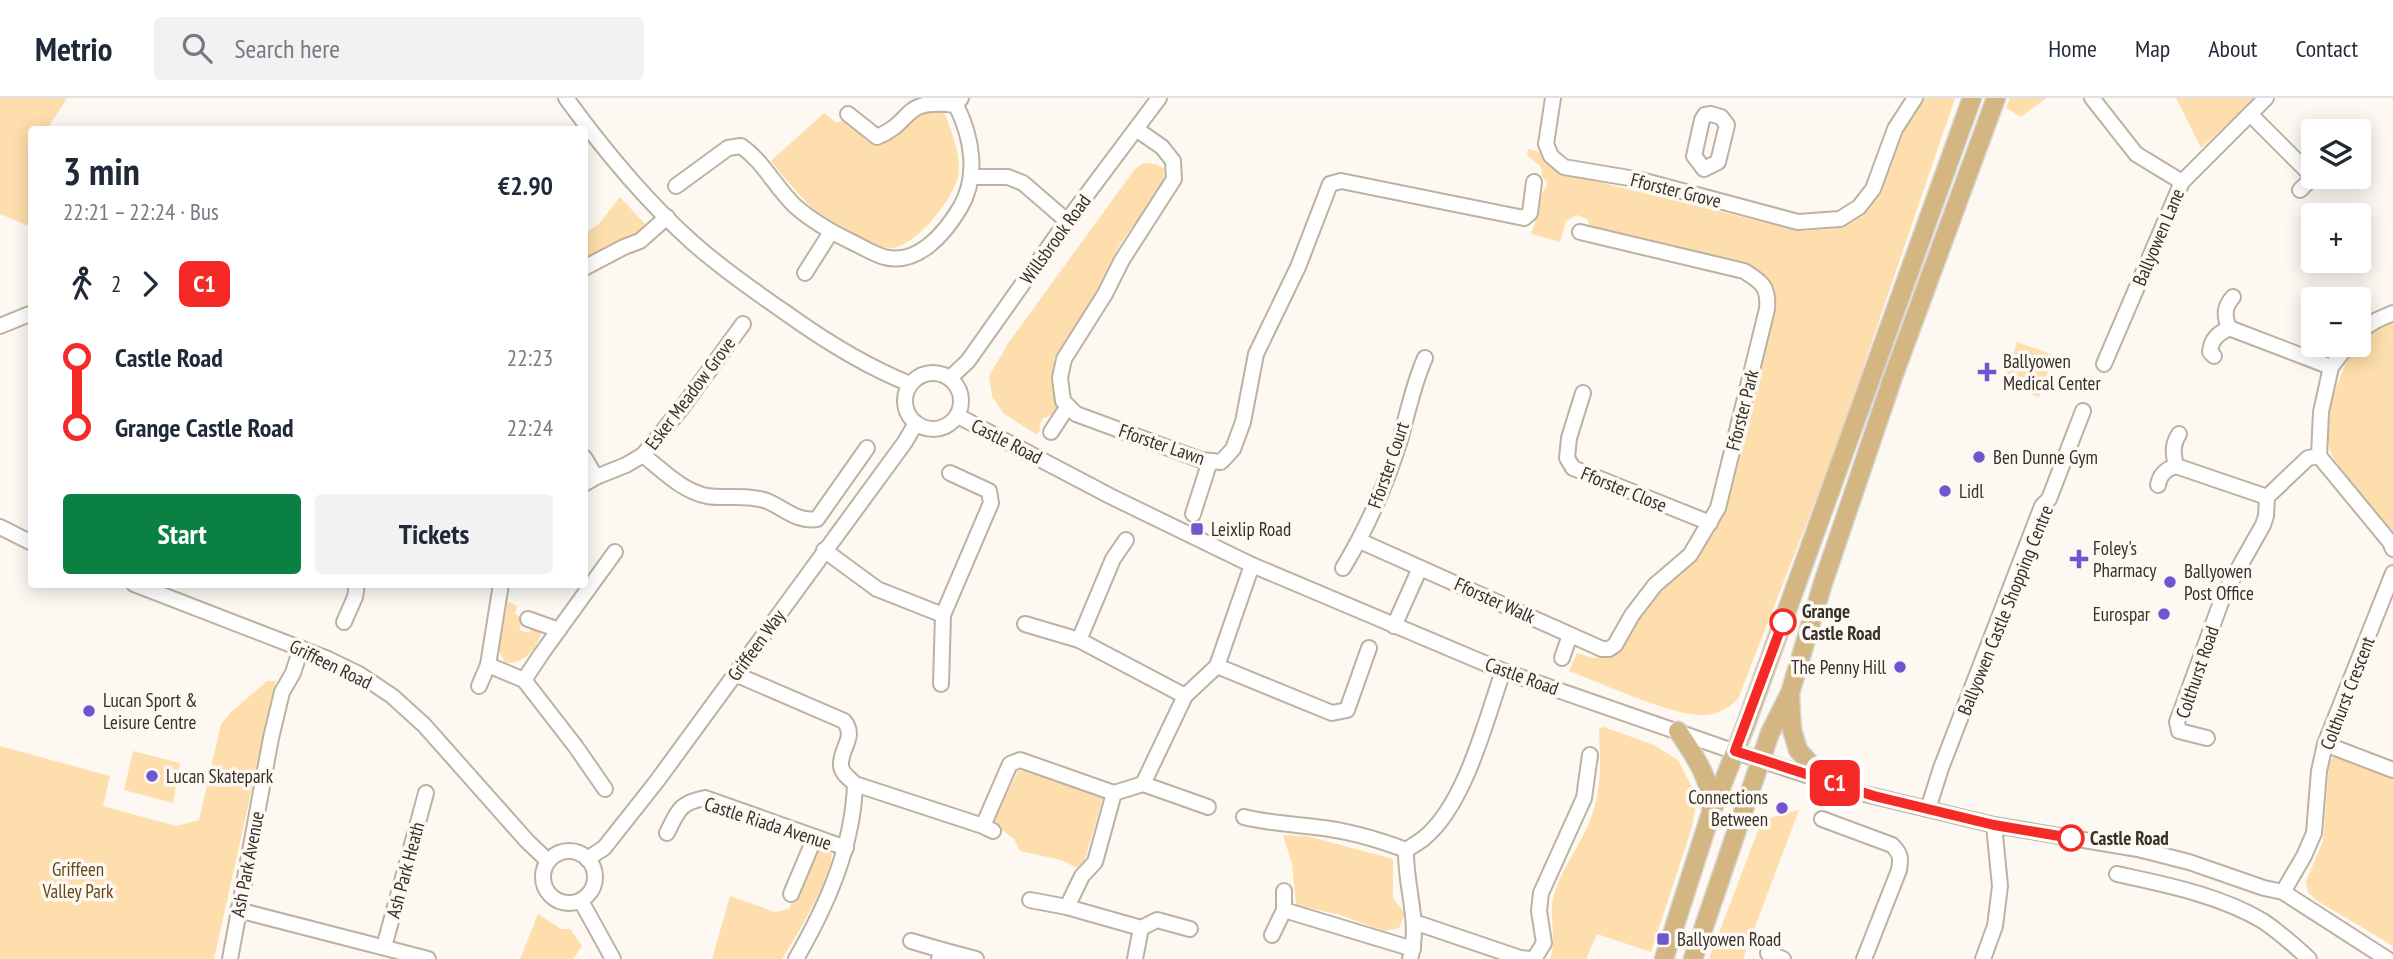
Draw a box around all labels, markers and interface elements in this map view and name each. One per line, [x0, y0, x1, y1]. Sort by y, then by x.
search box [154, 17, 644, 80]
text: Metrio [35, 27, 112, 70]
icon: search [178, 29, 216, 67]
text: Search here [234, 32, 340, 65]
text: Home [2048, 33, 2097, 64]
text: Map [2135, 33, 2170, 64]
text: About [2208, 33, 2257, 64]
text: Contact [2295, 33, 2358, 64]
map controls [2301, 119, 2371, 357]
button: layers [2301, 119, 2371, 189]
text: 3 min [63, 146, 140, 195]
street label: Fforster Grove [1628, 167, 1724, 213]
text: €2.90 [498, 169, 553, 202]
street label: Ballyowen Lane [2127, 185, 2189, 289]
street label: Willsbrook Road [1014, 189, 1096, 289]
text: 22:21 – 22:24 · Bus [63, 197, 219, 226]
button: + [2301, 203, 2371, 273]
icon: walk [63, 265, 101, 303]
icon: forward [131, 265, 169, 303]
text: C1 [193, 268, 216, 299]
text: 2 [111, 269, 121, 298]
button: − [2301, 287, 2371, 357]
street label: Esker Meadow Grove [640, 332, 740, 454]
text: Castle Road [115, 341, 223, 374]
text: 22:23 [507, 343, 553, 372]
place label: Ballyowen Medical Center [2003, 349, 2101, 395]
marker: Ballyowen Medical Center [1977, 362, 1997, 382]
street label: Fforster Park [1720, 366, 1764, 453]
text: Grange Castle Road [115, 411, 294, 444]
text: 22:24 [507, 413, 553, 442]
street label: Castle Road [968, 413, 1046, 469]
street label: Fforster Lawn [1116, 418, 1208, 470]
street label: Fforster Court [1362, 418, 1414, 511]
place label: Ben Dunne Gym [1993, 445, 2098, 469]
marker: Ben Dunne Gym [1971, 449, 1987, 465]
street label: Fforster Close [1578, 461, 1670, 517]
place label: Lidl [1959, 479, 1984, 503]
marker: Lidl [1937, 483, 1953, 499]
button: Start [63, 494, 301, 574]
button: Tickets [315, 494, 553, 574]
street label: Ballyowen Castle Shopping Centre [1952, 501, 2058, 719]
place label: Leixlip Road [1211, 517, 1291, 541]
marker: Leixlip Road [1189, 521, 1205, 537]
place label: Foley's Pharmacy [2093, 536, 2157, 582]
marker: Foley's Pharmacy [2071, 551, 2087, 567]
place label: Ballyowen Post Office [2184, 559, 2254, 605]
street label: Fforster Walk [1451, 572, 1540, 629]
marker: Ballyowen Post Office [2162, 574, 2178, 590]
place label: Grange Castle Road [1802, 599, 1881, 645]
place label: Eurospar [2093, 602, 2151, 626]
street label: Griffeen Way [722, 604, 791, 686]
marker: Eurospar [2156, 606, 2172, 622]
marker: Grange Castle Road [1770, 609, 1796, 635]
street label: Colthurst Road [2170, 623, 2224, 721]
street label: Colthurst Crescent [2314, 632, 2380, 753]
street label: Griffeen Road [286, 634, 376, 694]
street label: Castle Road [1482, 652, 1562, 700]
place label: The Penny Hill [1791, 655, 1887, 679]
marker: The Penny Hill [1892, 659, 1908, 675]
place label: Lucan Sport & Leisure Centre [103, 688, 198, 734]
marker: Lucan Sport & Leisure Centre [81, 703, 97, 719]
line badge: C1 [1804, 760, 1867, 806]
place label: Lucan Skatepark [166, 764, 274, 788]
text: C1 [1824, 767, 1846, 798]
marker: Lucan Skatepark [144, 768, 160, 784]
place label: Connections Between [1688, 785, 1768, 831]
street label: Castle Riada Avenue [701, 791, 835, 855]
marker: Connections Between [1774, 800, 1790, 816]
street label: Ash Park Avenue [225, 809, 269, 919]
street label: Ash Park Heath [381, 819, 429, 921]
marker: Castle Road [2058, 825, 2084, 851]
place label: Castle Road [2090, 826, 2169, 850]
park label: Griffeen Valley Park [42, 857, 114, 903]
place label: Ballyowen Road [1677, 927, 1781, 951]
marker: Ballyowen Road [1655, 931, 1671, 947]

